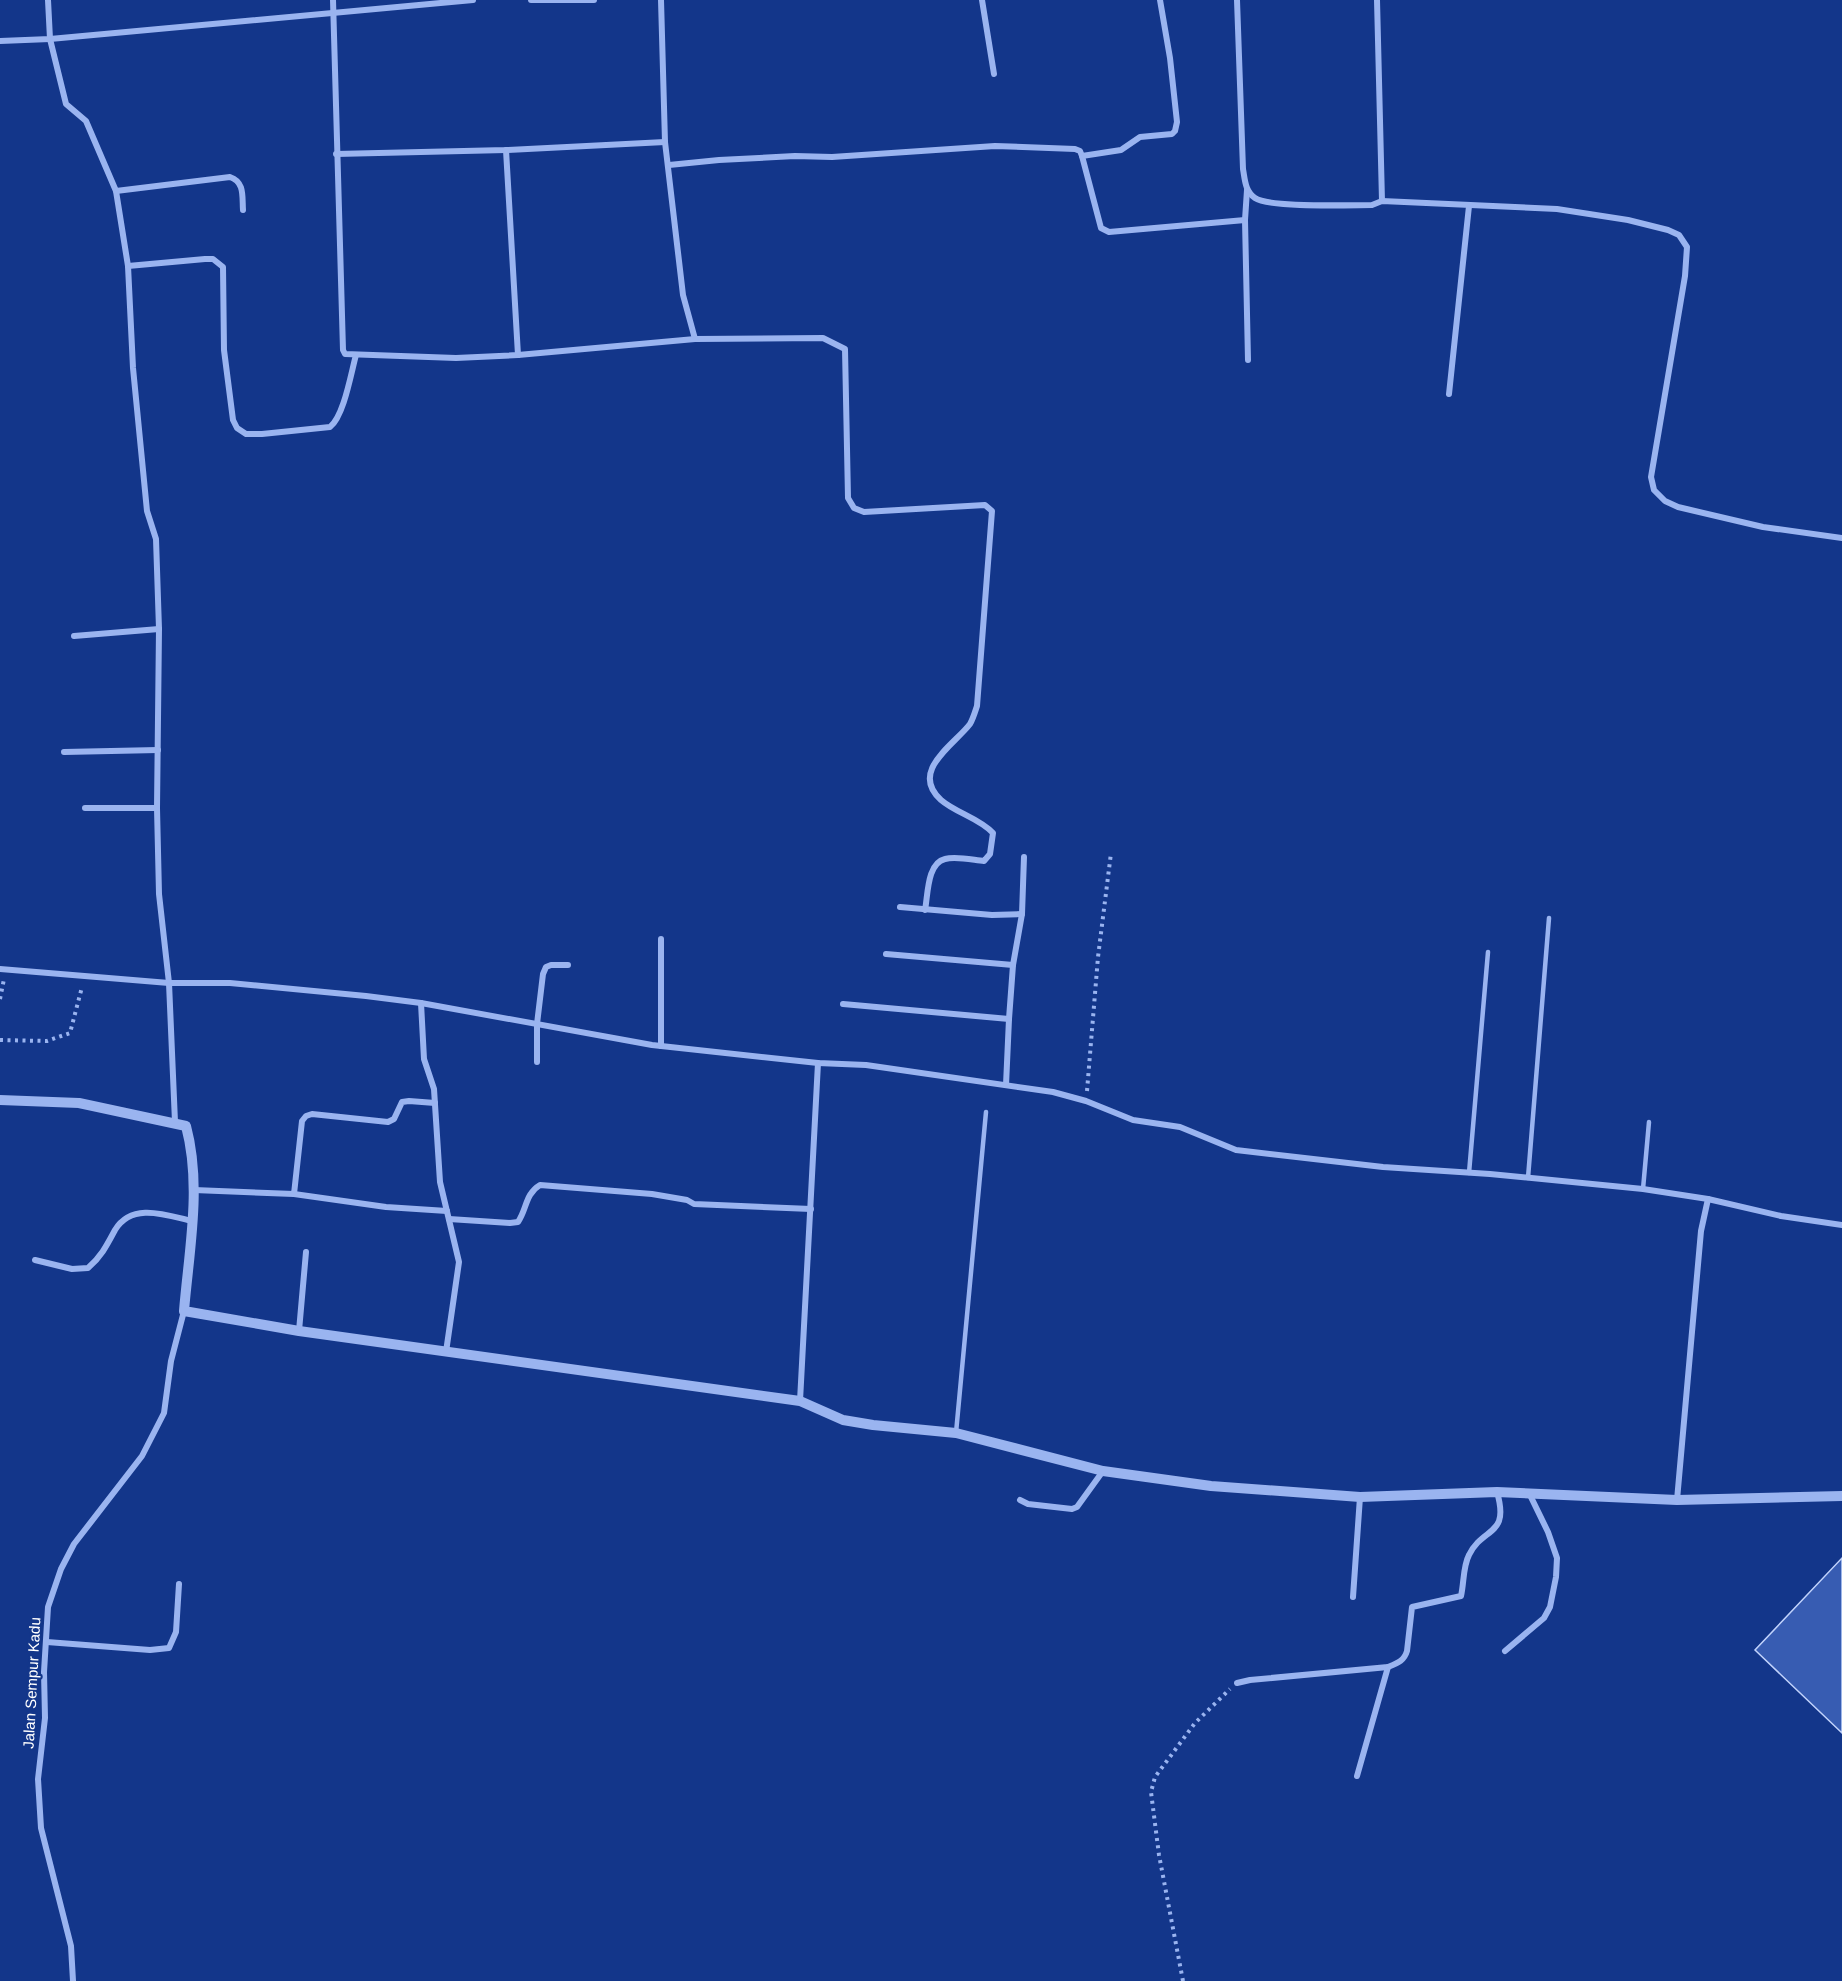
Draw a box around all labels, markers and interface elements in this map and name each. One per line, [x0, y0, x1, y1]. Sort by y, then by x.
street label: Jalan Sempur Kadu [20, 1617, 43, 1749]

